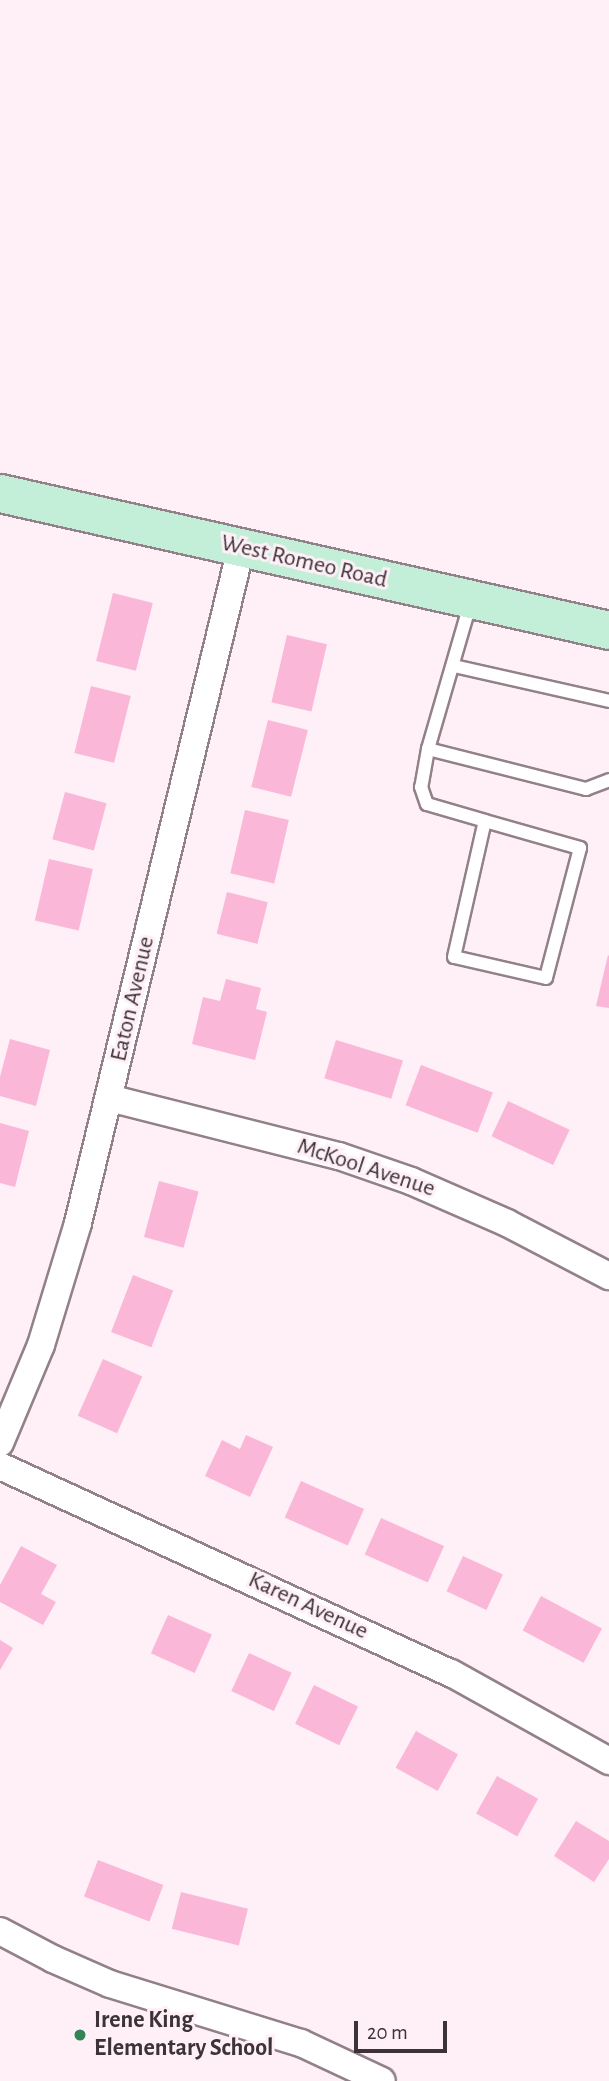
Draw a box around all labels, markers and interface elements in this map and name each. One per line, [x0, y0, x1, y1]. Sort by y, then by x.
street label: West Romeo Road [218, 529, 390, 595]
street label: Eaton Avenue [105, 934, 161, 1064]
street label: McKool Avenue [294, 1132, 438, 1204]
street label: Karen Avenue [244, 1566, 372, 1646]
place label: Irene King Elementary School [94, 2007, 273, 2063]
scale bar [357, 2008, 450, 2052]
text: 20 m [367, 2022, 408, 2043]
marker: Irene King Elementary School [72, 2027, 88, 2043]

